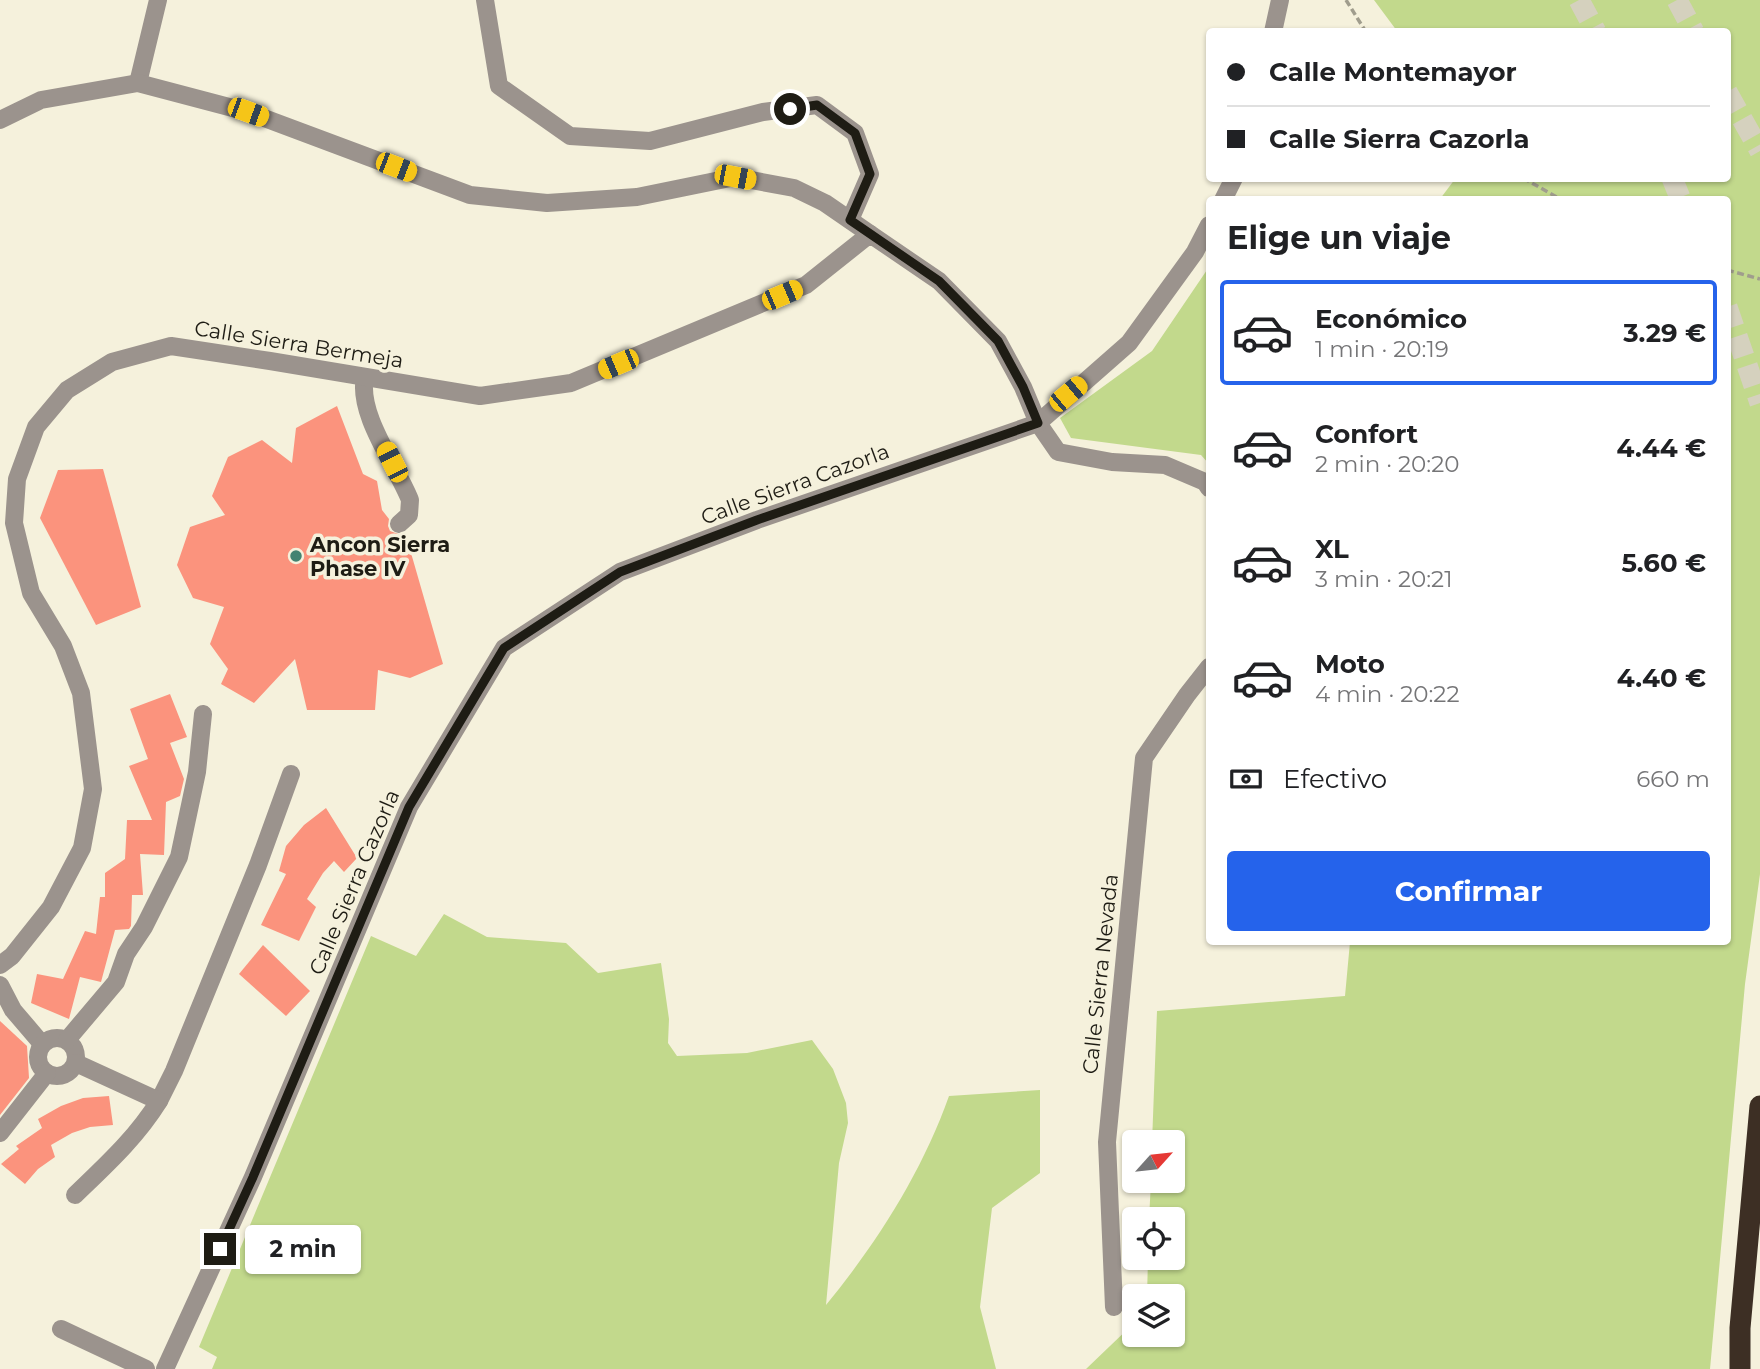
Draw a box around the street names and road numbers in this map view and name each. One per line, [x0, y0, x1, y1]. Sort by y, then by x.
street label: Calle Sierra Bermeja [193, 315, 405, 373]
street label: Calle Sierra Cazorla [697, 438, 893, 530]
street label: Calle Sierra Cazorla [304, 786, 404, 978]
street label: Calle Sierra Nevada [1077, 873, 1123, 1075]

